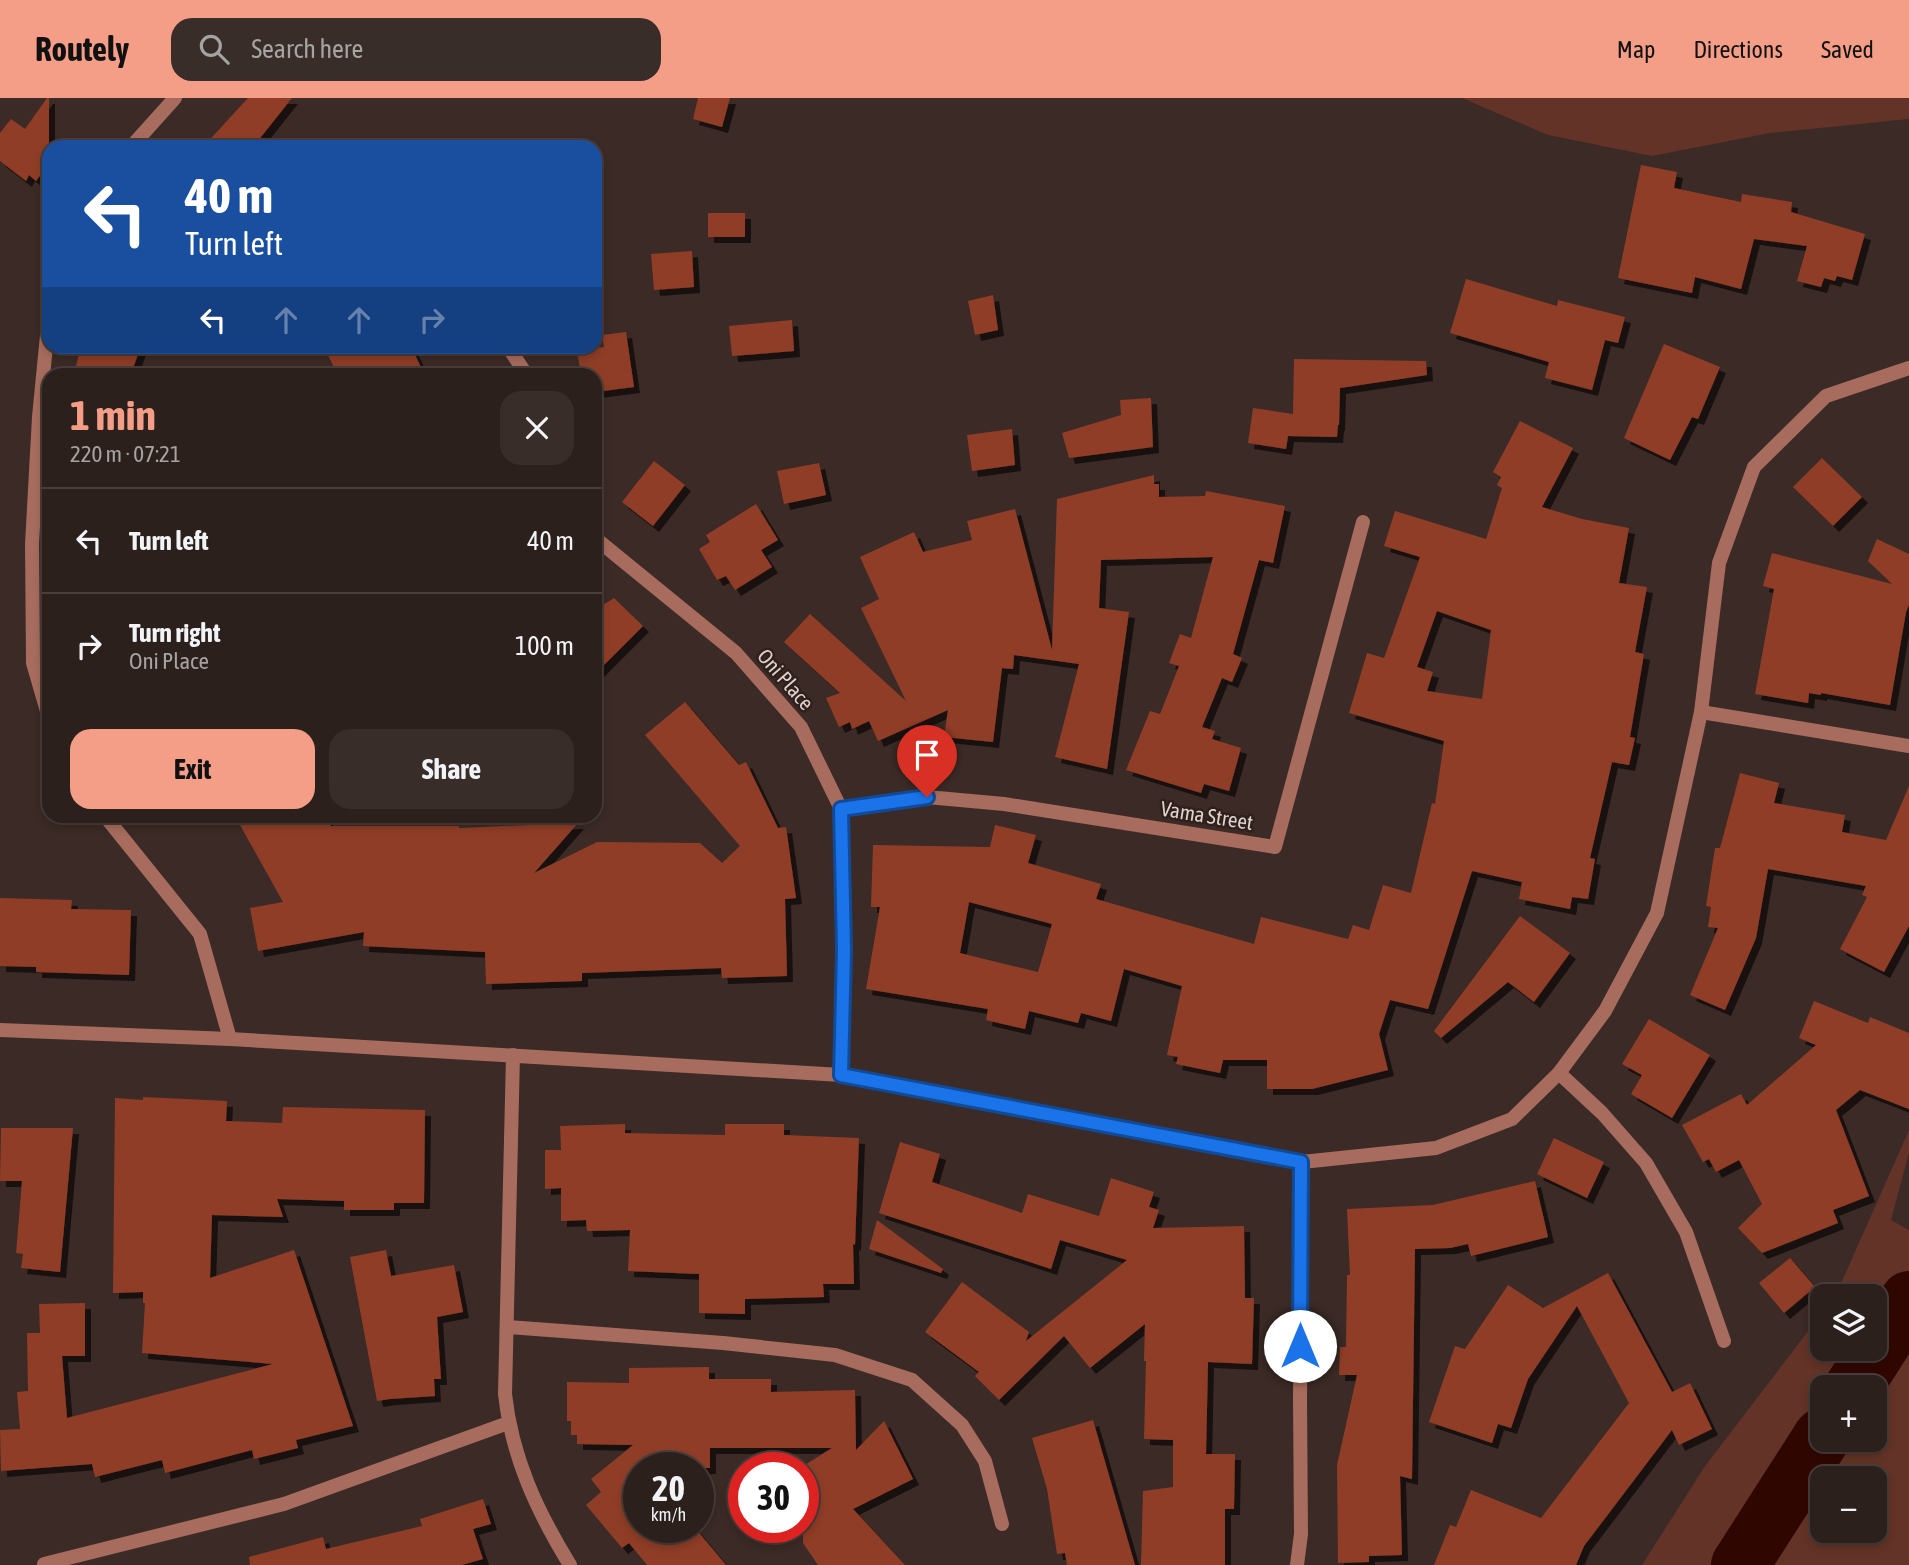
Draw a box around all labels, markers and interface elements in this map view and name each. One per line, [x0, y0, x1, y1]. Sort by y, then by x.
search box [171, 18, 661, 81]
text: Routely [35, 30, 129, 68]
icon: search [195, 30, 233, 68]
text: Search here [251, 34, 363, 64]
text: Map [1617, 36, 1655, 63]
text: Directions [1693, 36, 1783, 63]
text: Saved [1821, 36, 1874, 63]
text: 40 m [185, 167, 273, 223]
icon: left [70, 168, 161, 259]
text: Turn left [185, 225, 283, 262]
icon: left [194, 301, 232, 339]
icon: ahead [267, 301, 305, 339]
icon: ahead [340, 301, 378, 339]
icon: right [413, 301, 451, 339]
text: 1 min [70, 391, 156, 439]
button: close [500, 391, 574, 465]
text: 220 m · 07:21 [70, 441, 181, 467]
icon: left [70, 522, 108, 560]
text: Turn left [129, 526, 209, 556]
text: 40 m [527, 526, 574, 556]
text: Turn right [129, 618, 220, 648]
icon: right [70, 627, 108, 665]
text: 100 m [515, 631, 574, 661]
street label: Oni Place [753, 644, 819, 714]
text: Oni Place [129, 648, 209, 674]
pin [897, 725, 957, 797]
button: Exit [70, 729, 315, 809]
button: Share [329, 729, 574, 809]
icon: arrive [908, 736, 946, 774]
street label: Vama Street [1159, 796, 1255, 834]
map controls [1810, 1284, 1887, 1543]
button: layers [1810, 1284, 1887, 1361]
position arrow [1263, 1309, 1337, 1383]
button: + [1810, 1375, 1887, 1452]
speed limit sign: 30 [728, 1452, 819, 1543]
button: − [1810, 1466, 1887, 1543]
text: 20 [652, 1468, 685, 1508]
text: km/h [651, 1504, 686, 1525]

